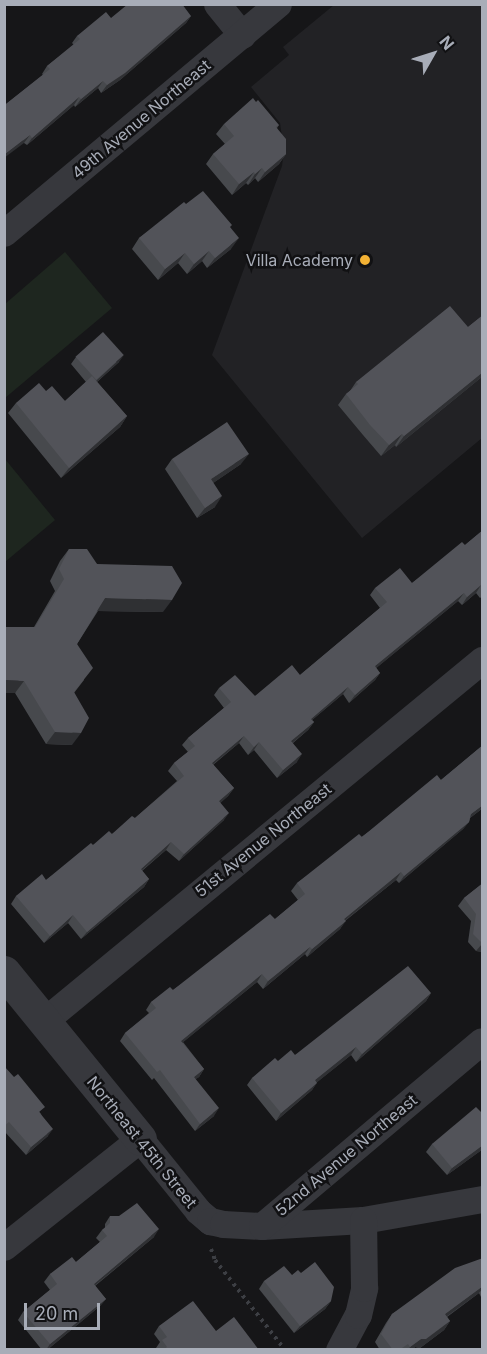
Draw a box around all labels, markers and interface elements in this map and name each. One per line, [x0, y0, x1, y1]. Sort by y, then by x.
north arrow [403, 24, 463, 84]
text: N [435, 32, 459, 54]
street label: 49th Avenue Northeast [68, 55, 214, 183]
place label: Villa Academy [246, 250, 353, 270]
marker: Villa Academy [358, 253, 372, 267]
street label: 51st Avenue Northeast [191, 779, 335, 901]
street label: Northeast 45th Street [83, 1072, 201, 1212]
street label: 52nd Avenue Northeast [271, 1090, 421, 1220]
scale bar [27, 1291, 104, 1329]
text: 20 m [35, 1303, 78, 1324]

